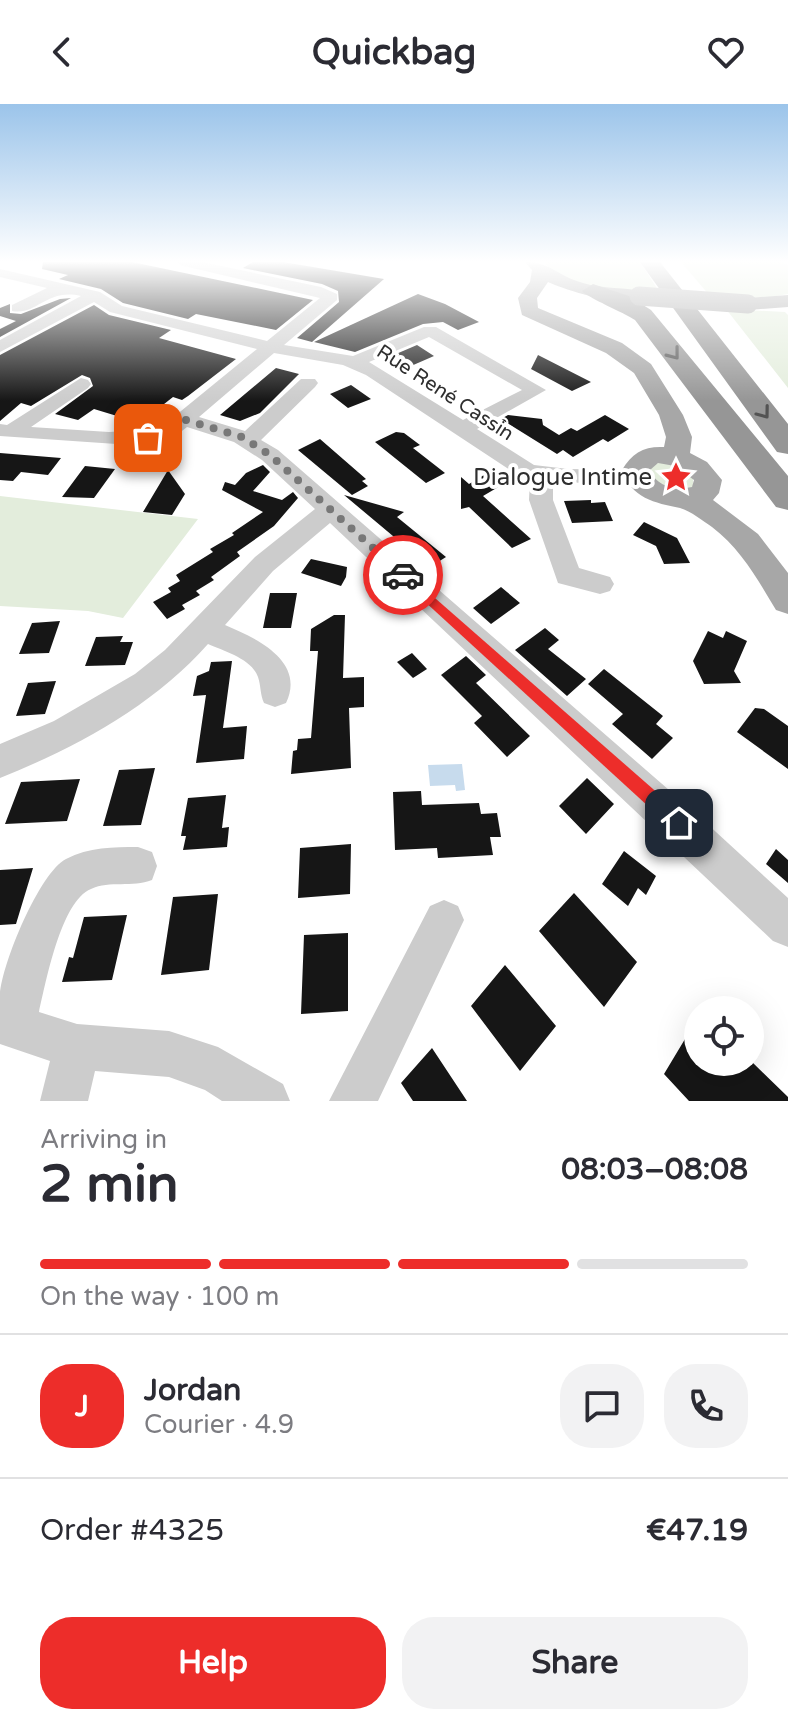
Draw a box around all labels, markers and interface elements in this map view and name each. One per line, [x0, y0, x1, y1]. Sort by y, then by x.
icon: back [40, 30, 84, 74]
icon: heart [704, 30, 748, 74]
text: Quickbag [312, 31, 476, 74]
street label: Rue René Cassin [372, 340, 518, 446]
one-way arrow [664, 345, 679, 359]
pin [114, 404, 182, 472]
one-way arrow [755, 404, 769, 419]
icon: bag [126, 416, 170, 460]
place icon: Dialogue Intime [659, 460, 693, 494]
place label: Dialogue Intime [473, 463, 652, 492]
courier [363, 535, 443, 615]
icon: car [381, 553, 425, 597]
pin [645, 789, 713, 857]
icon: home [657, 801, 701, 845]
map controls [684, 996, 764, 1076]
button: locate [684, 996, 764, 1076]
text: Arriving in [40, 1124, 167, 1155]
text: 08:03–08:08 [561, 1151, 748, 1188]
text: 2 min [40, 1153, 179, 1216]
text: On the way · 100 m [40, 1281, 279, 1312]
button: chat [560, 1364, 644, 1448]
button: phone [664, 1364, 748, 1448]
text: Jordan [144, 1372, 241, 1409]
text: J [75, 1388, 89, 1425]
text: Courier · 4.9 [144, 1409, 294, 1440]
text: Order #4325 [40, 1512, 224, 1549]
text: €47.19 [646, 1512, 748, 1549]
button: Help [40, 1617, 386, 1709]
button: Share [402, 1617, 748, 1709]

